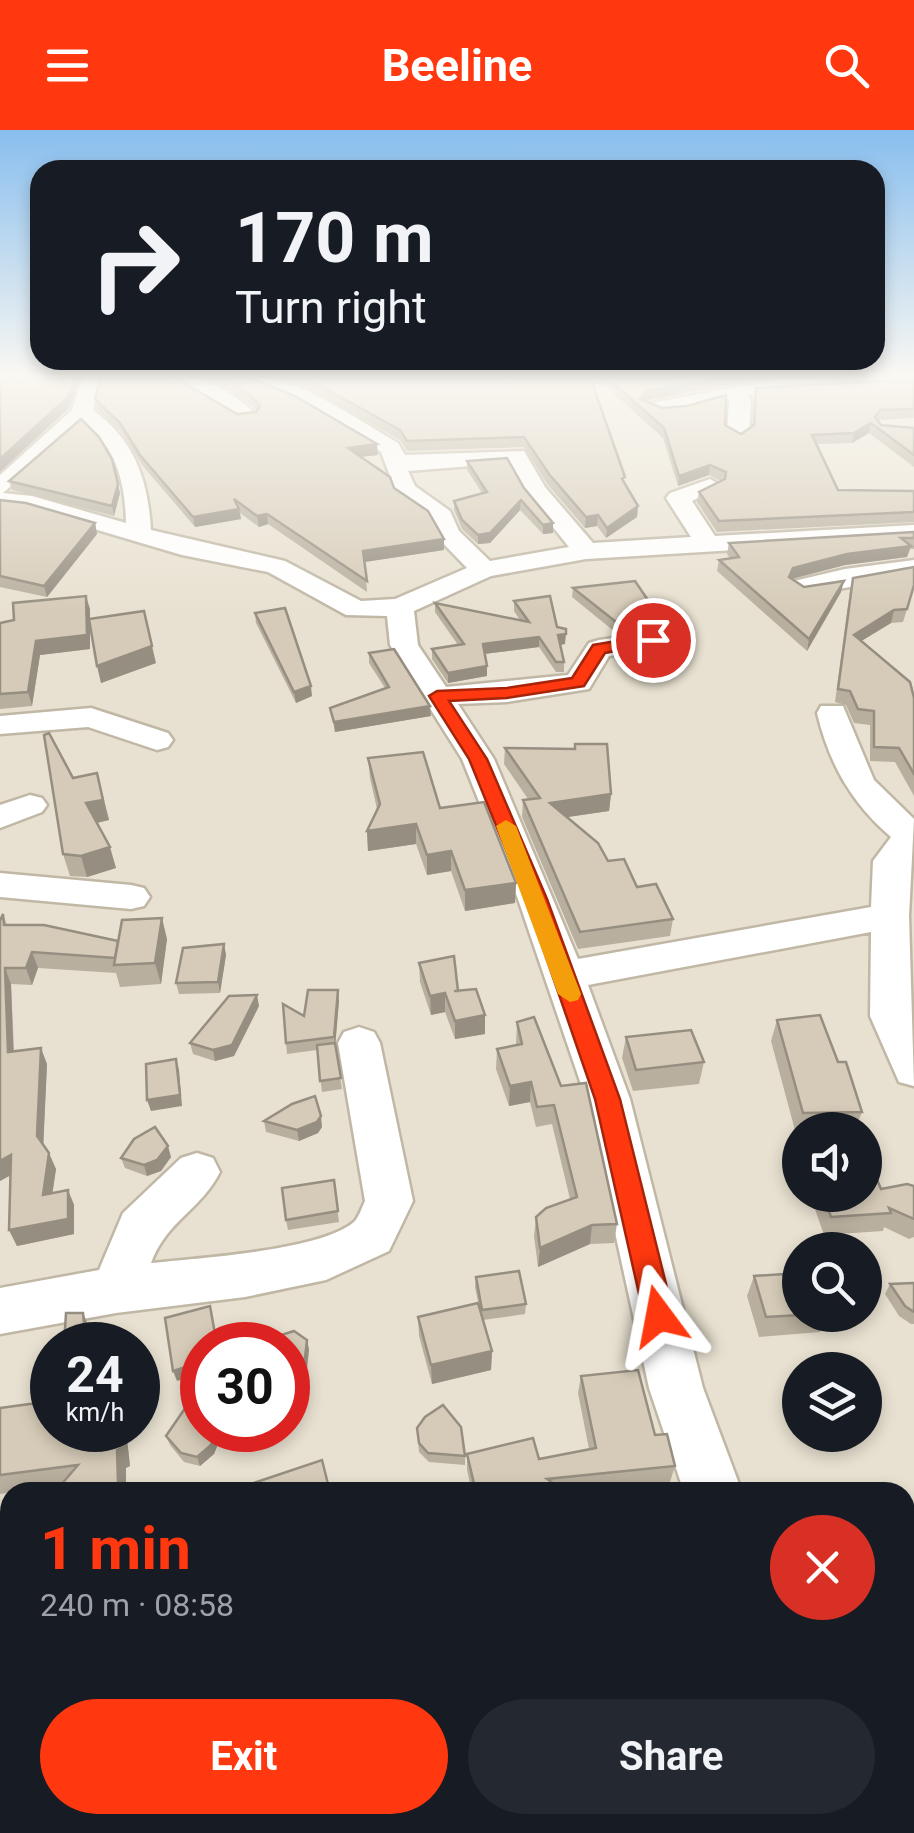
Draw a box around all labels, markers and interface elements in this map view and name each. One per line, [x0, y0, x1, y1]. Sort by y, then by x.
icon: menu [40, 38, 95, 93]
icon: search [819, 38, 874, 93]
text: Beeline [382, 39, 532, 92]
text: 170 m [235, 197, 434, 279]
icon: right [70, 200, 200, 330]
text: Turn right [235, 281, 427, 334]
pin [611, 598, 696, 683]
icon: arrive [626, 613, 681, 668]
map controls [782, 1112, 882, 1452]
button: sound [782, 1112, 882, 1212]
button: search [782, 1232, 882, 1332]
position arrow [607, 1264, 711, 1368]
speed limit sign: 30 [180, 1322, 310, 1452]
text: 24 [66, 1346, 124, 1404]
button: layers [782, 1352, 882, 1452]
text: km/h [66, 1398, 124, 1427]
text: 1 min [40, 1513, 191, 1584]
button: close [770, 1515, 875, 1620]
text: 240 m · 08:58 [40, 1586, 234, 1624]
button: Exit [40, 1699, 448, 1814]
button: Share [468, 1699, 875, 1814]

